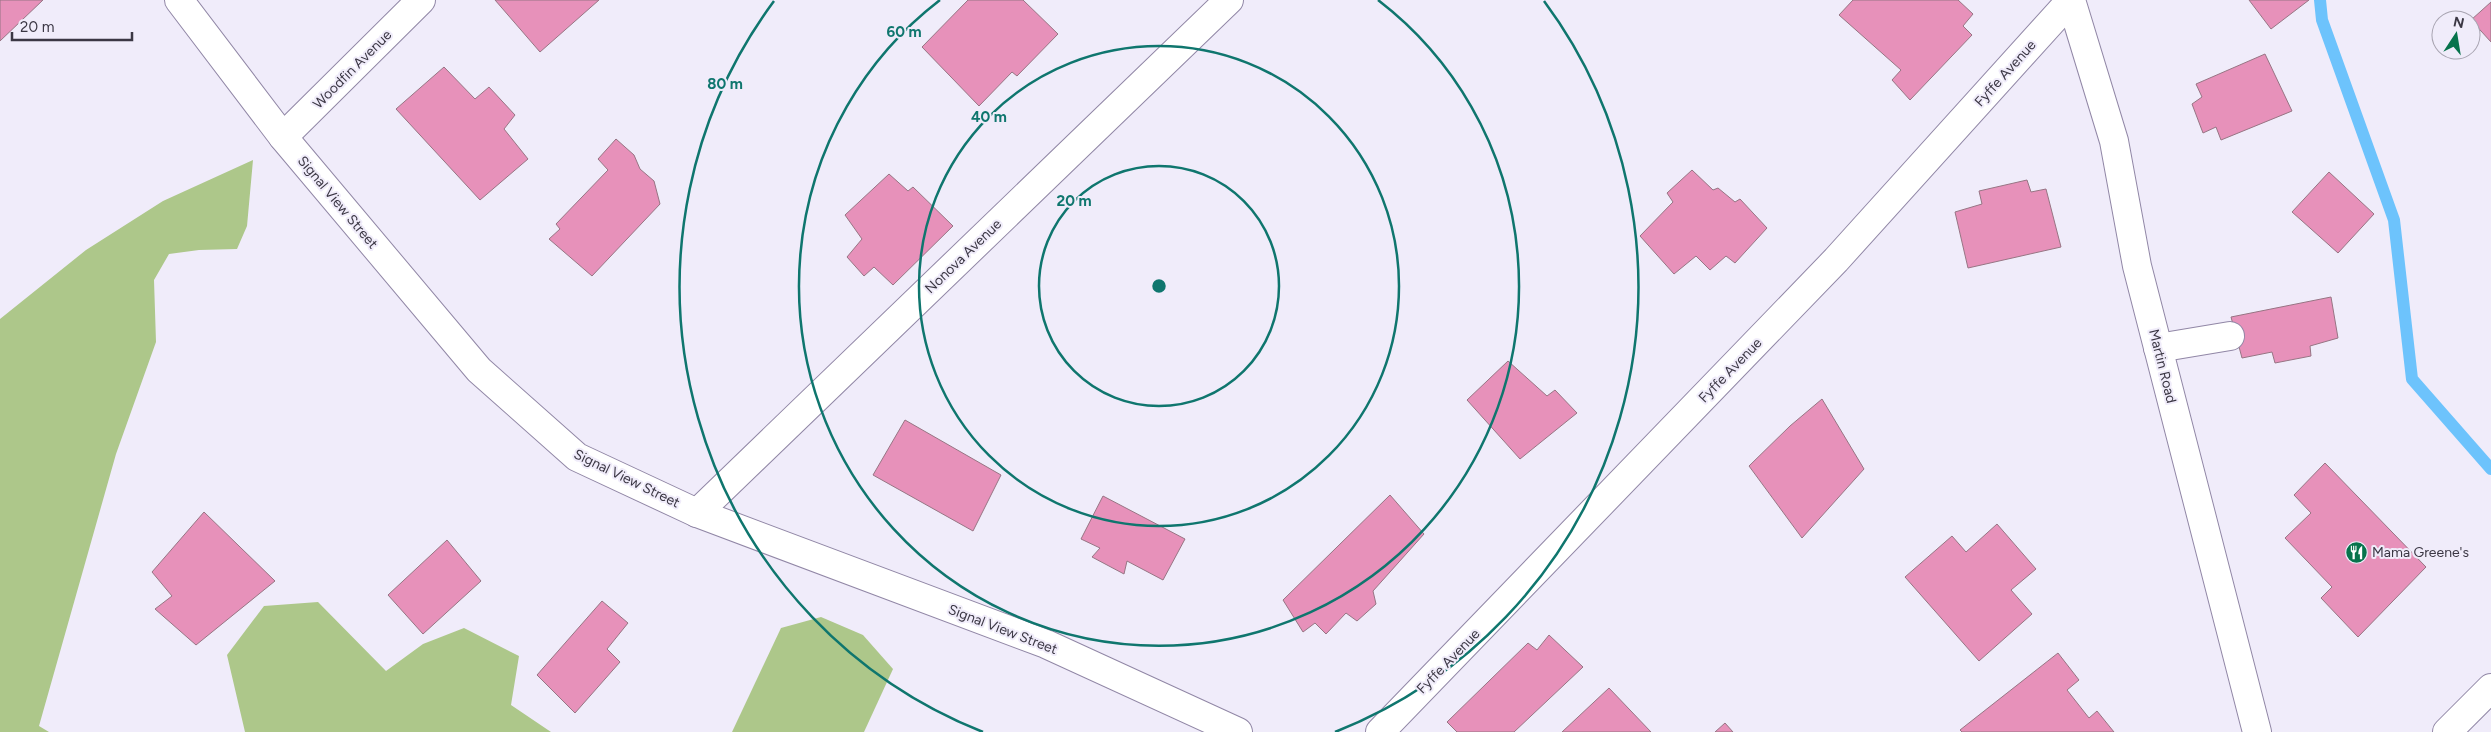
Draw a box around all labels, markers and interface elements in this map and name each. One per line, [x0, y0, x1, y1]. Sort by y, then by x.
scale bar [12, 10, 132, 42]
north arrow [2431, 10, 2481, 60]
text: N [2452, 13, 2466, 32]
text: 20 m [20, 18, 54, 36]
text: 60 m [886, 23, 922, 41]
street label: Woodfin Avenue [309, 26, 396, 112]
street label: Fyffe Avenue [1971, 36, 2040, 110]
text: 80 m [707, 75, 743, 93]
text: 40 m [971, 108, 1007, 126]
street label: Signal View Street [294, 153, 381, 252]
text: 20 m [1056, 192, 1092, 210]
street label: Nonova Avenue [922, 215, 1005, 297]
centre of rings [1150, 277, 1168, 295]
street label: Martin Road [2145, 327, 2180, 405]
street label: Fyffe Avenue [1695, 334, 1766, 406]
street label: Signal View Street [571, 445, 682, 511]
restaurant icon: Mama Greene's [2344, 540, 2368, 564]
place label: Mama Greene's [2372, 544, 2469, 561]
street label: Signal View Street [946, 601, 1060, 658]
street label: Fyffe Avenue [1413, 625, 1484, 697]

